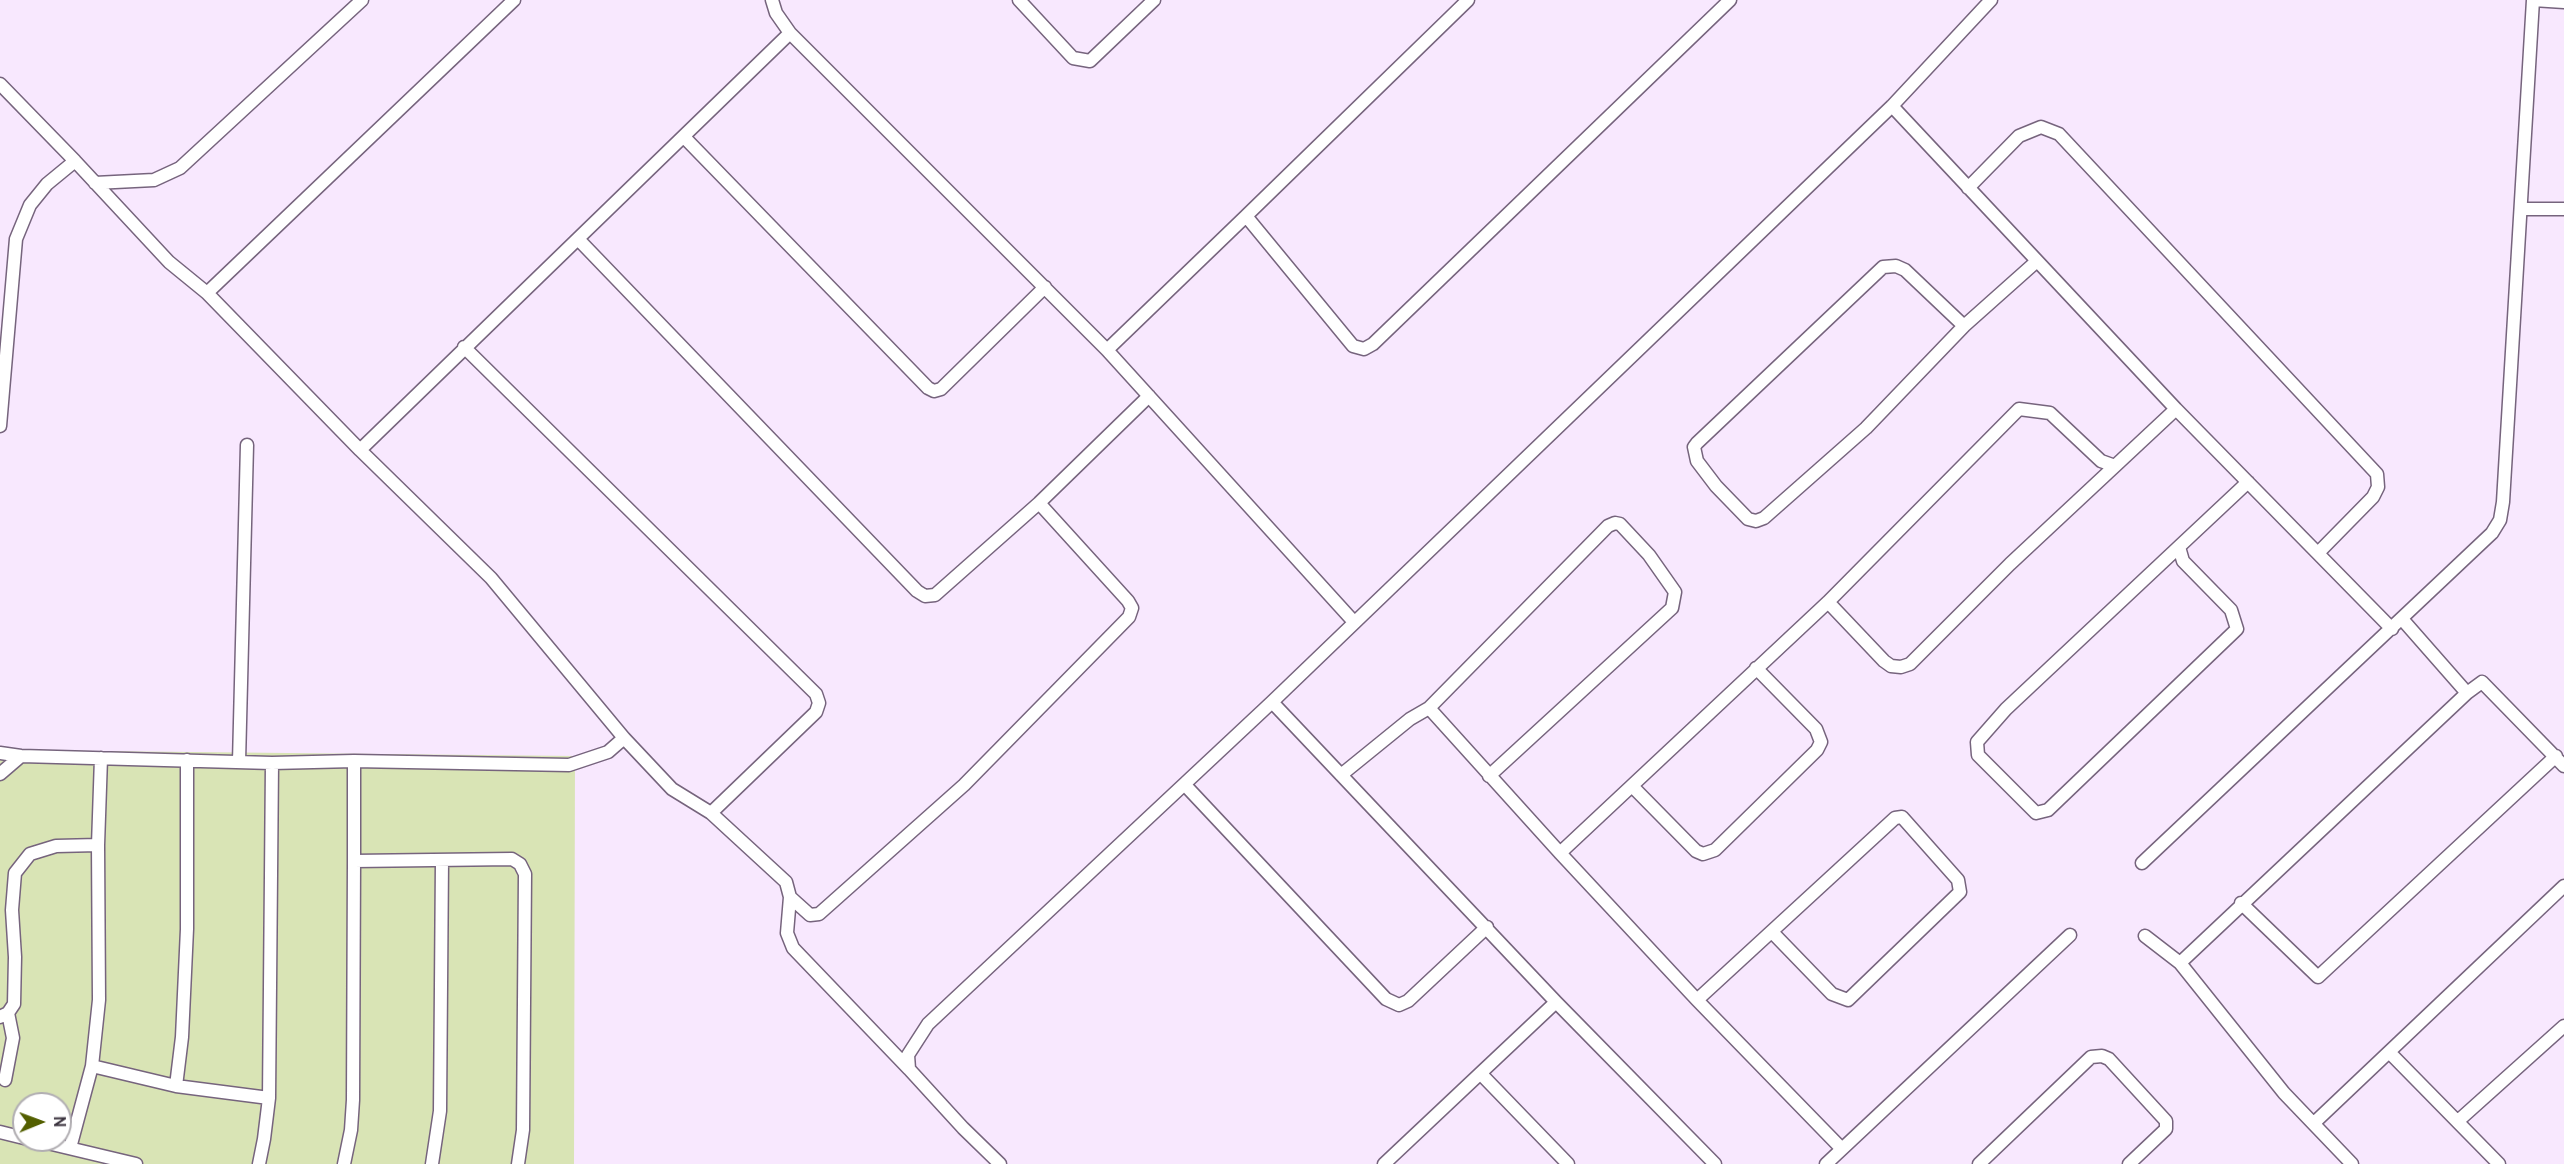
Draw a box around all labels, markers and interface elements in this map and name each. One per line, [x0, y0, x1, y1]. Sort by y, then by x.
north arrow [12, 1092, 72, 1152]
text: N [48, 1116, 68, 1128]

